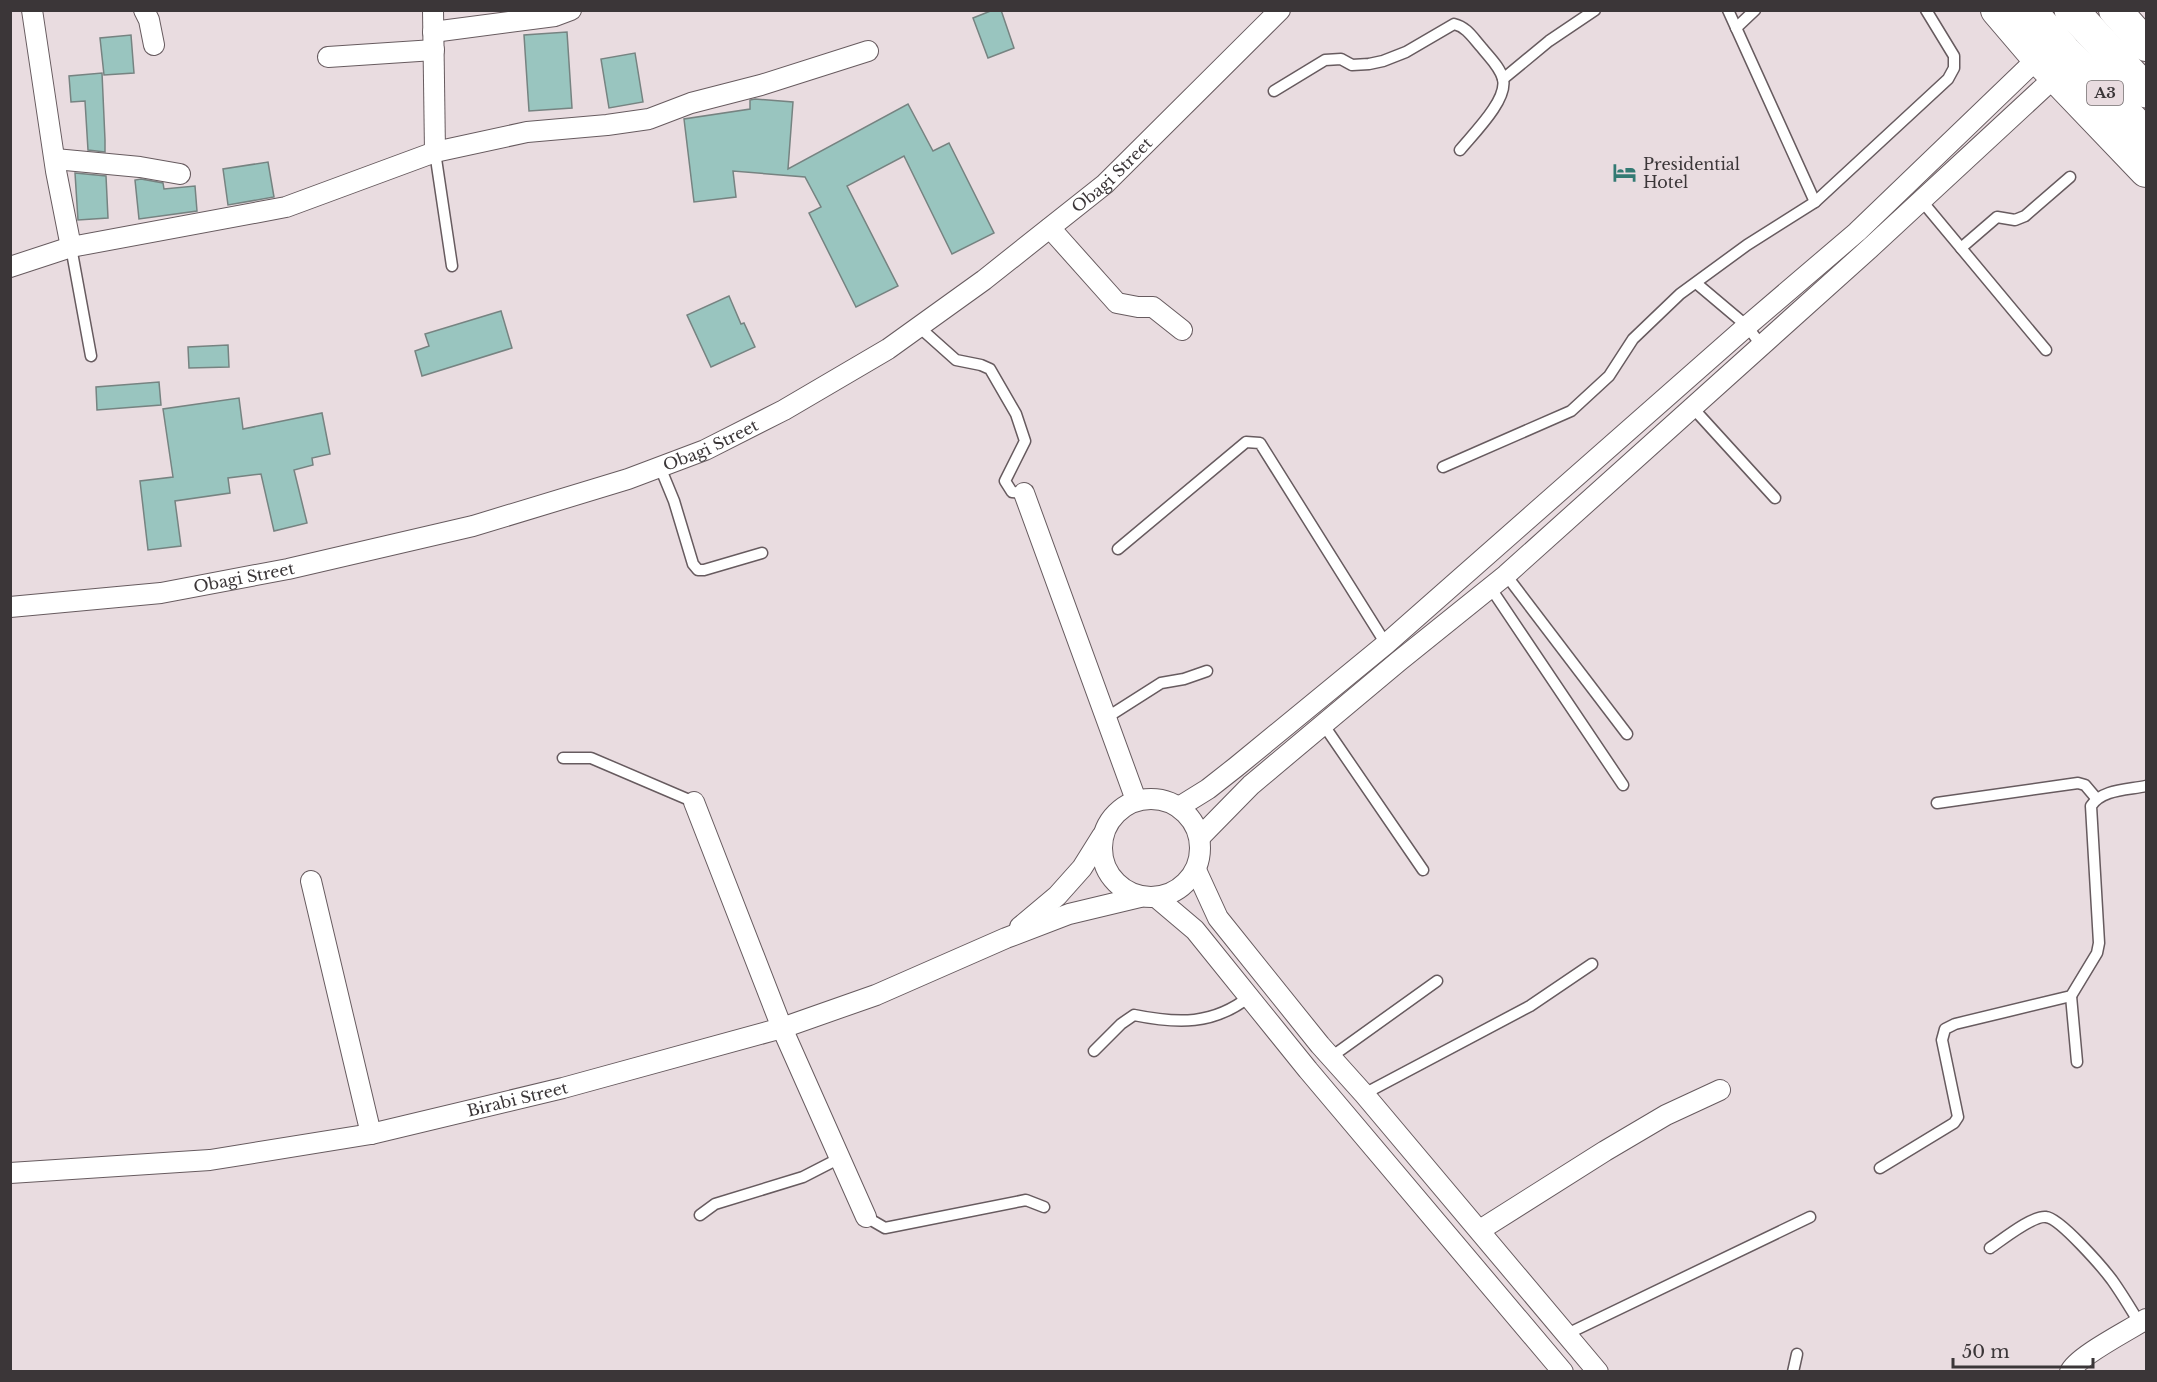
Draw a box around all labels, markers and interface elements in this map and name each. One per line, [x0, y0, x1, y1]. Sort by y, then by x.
road number: A3 [2087, 81, 2123, 105]
street label: Obagi Street [1067, 133, 1156, 217]
place label: Presidential Hotel [1643, 154, 1740, 192]
hotel icon: Presidential Hotel [1612, 160, 1638, 186]
street label: Obagi Street [660, 415, 761, 475]
street label: Obagi Street [192, 558, 296, 597]
street label: Birabi Street [465, 1077, 570, 1121]
scale bar [1953, 1331, 2092, 1369]
text: 50 m [1962, 1341, 2010, 1363]

